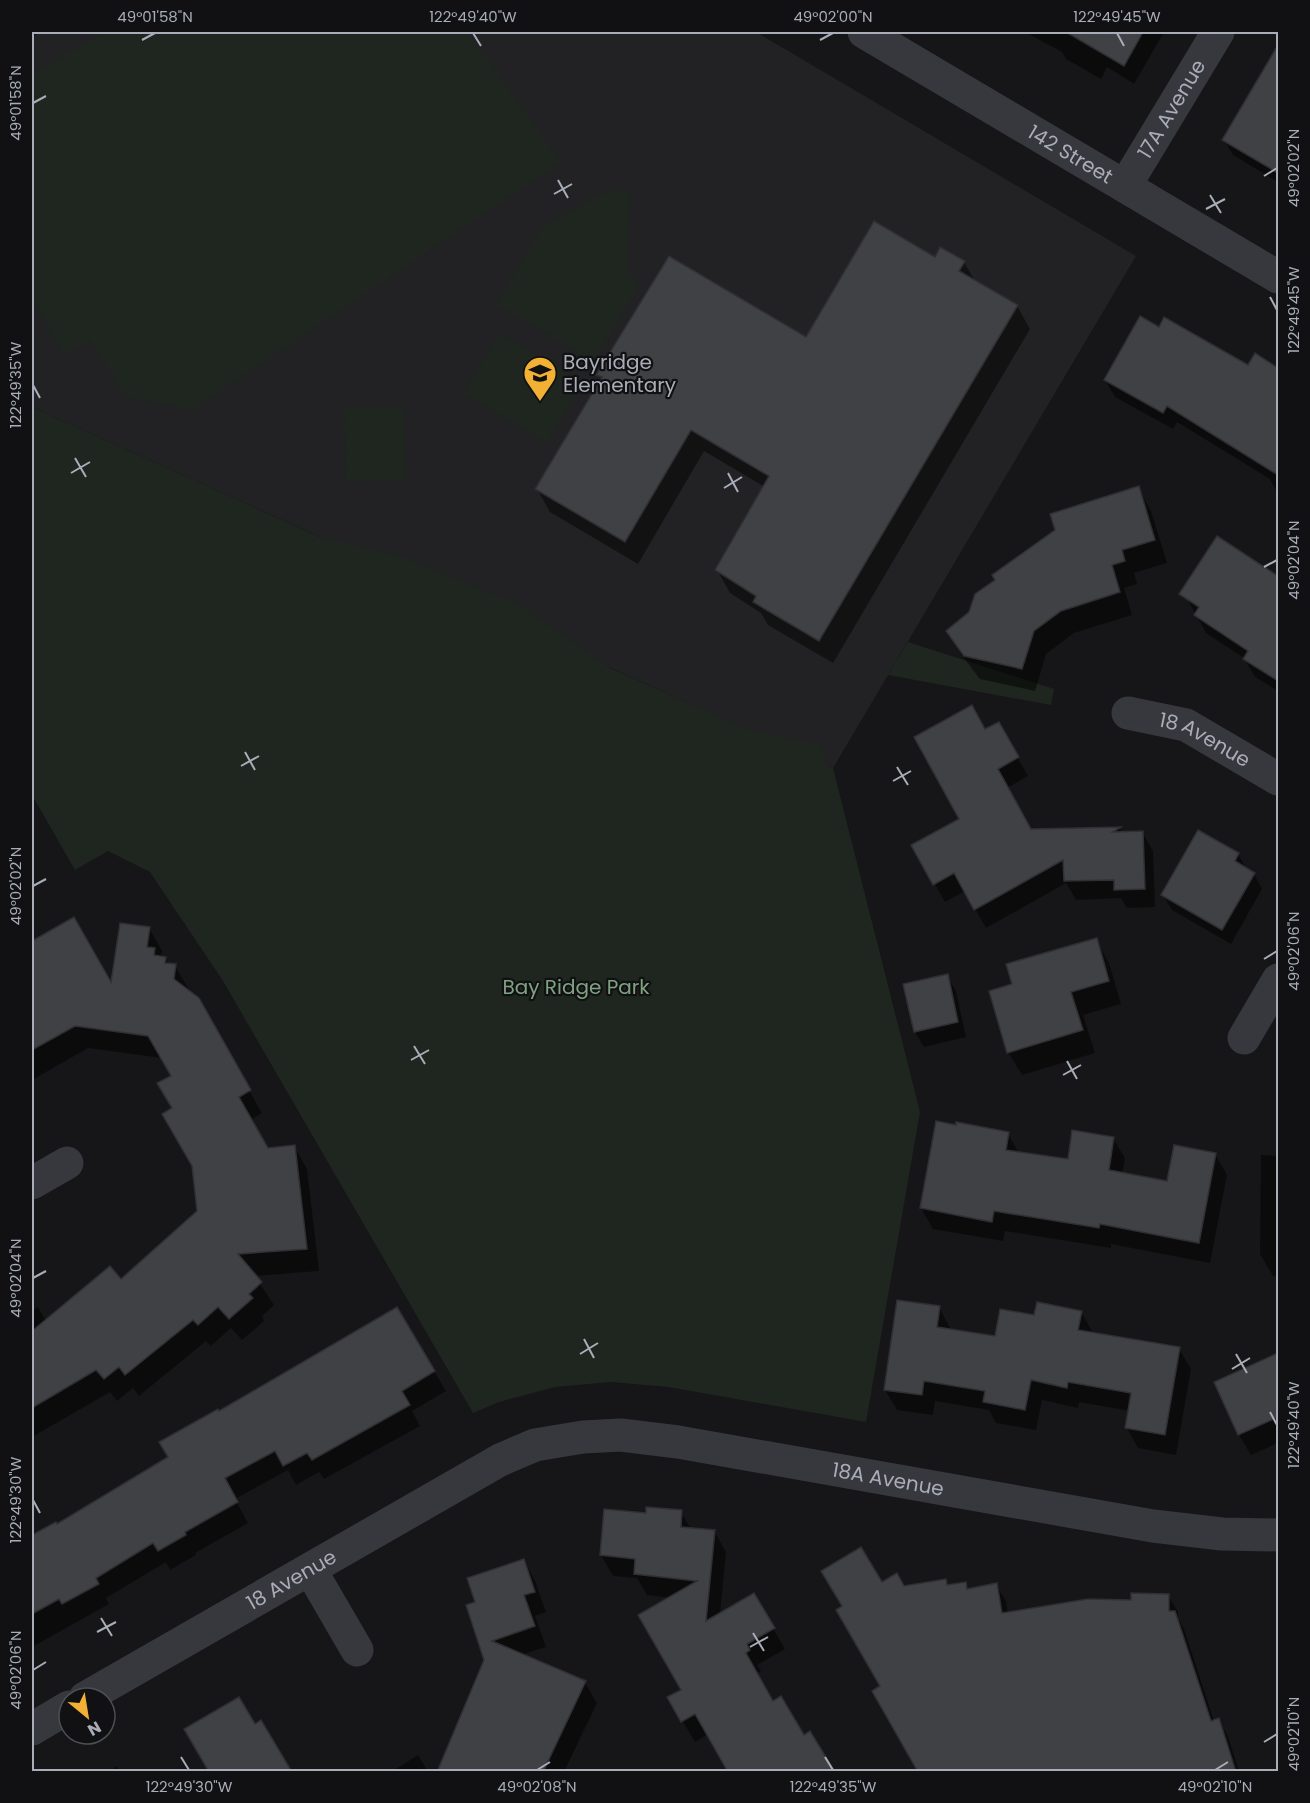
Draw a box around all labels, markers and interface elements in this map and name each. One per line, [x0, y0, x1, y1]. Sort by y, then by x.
text: 49°01'58"N [117, 6, 193, 27]
text: 122°49'40"W [429, 6, 517, 27]
text: 49°02'00"N [793, 6, 873, 27]
text: 122°49'45"W [1073, 6, 1161, 27]
street label: 17A Avenue [1131, 54, 1212, 164]
text: 49°01'58"N [5, 65, 26, 141]
street label: 142 Street [1023, 118, 1118, 190]
text: 49°02'02"N [1283, 129, 1304, 207]
text: 122°49'45"W [1283, 266, 1304, 354]
text: 122°49'35"W [5, 341, 26, 428]
place label: Bayridge Elementary [563, 348, 676, 399]
school or university icon: Bayridge Elementary [522, 355, 558, 402]
text: 49°02'04"N [1283, 520, 1304, 600]
street label: 18 Avenue [1157, 706, 1256, 774]
text: 49°02'02"N [5, 847, 26, 925]
text: 49°02'06"N [1283, 911, 1304, 991]
park label: Bay Ridge Park [502, 973, 650, 1001]
text: 49°02'04"N [5, 1238, 26, 1318]
text: 122°49'40"W [1283, 1381, 1304, 1469]
text: 122°49'30"W [5, 1456, 26, 1543]
street label: 18A Avenue [830, 1456, 946, 1503]
street label: 18 Avenue [241, 1543, 342, 1617]
text: 49°02'06"N [5, 1630, 26, 1710]
north arrow [57, 1686, 117, 1746]
text: 49°02'10"N [1283, 1697, 1304, 1771]
text: N [83, 1716, 105, 1742]
text: 122°49'30"W [146, 1776, 233, 1797]
text: 49°02'08"N [497, 1776, 577, 1797]
text: 122°49'35"W [790, 1776, 877, 1797]
text: 49°02'10"N [1178, 1776, 1252, 1797]

